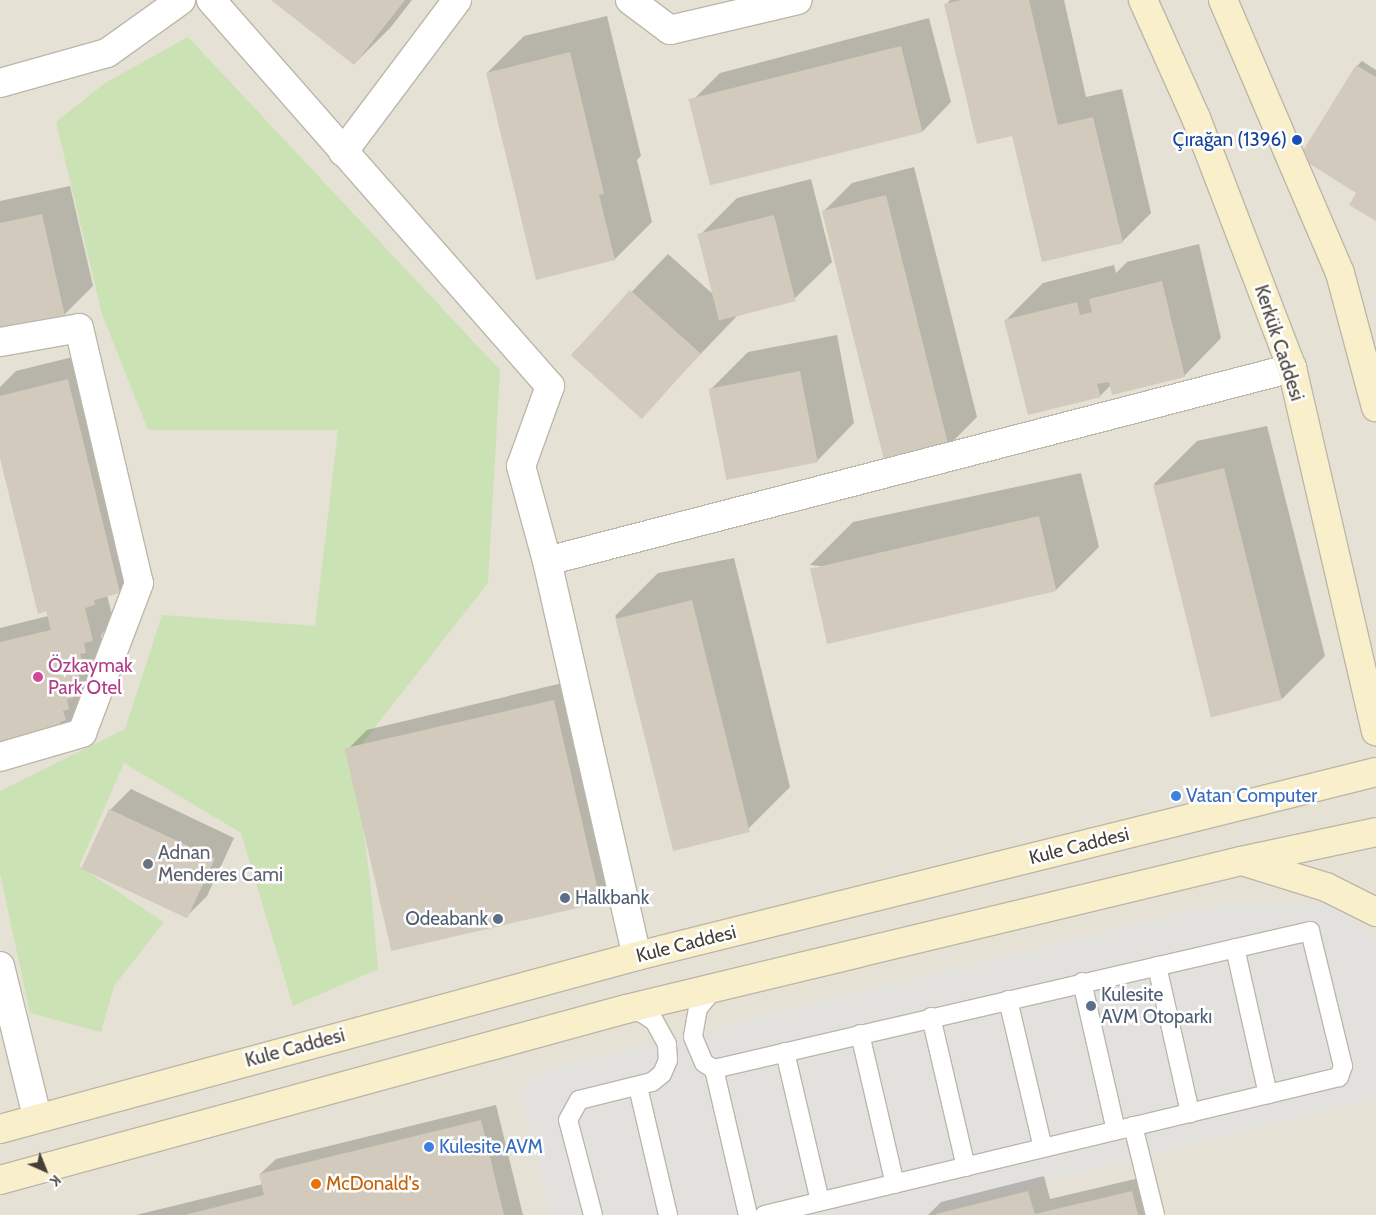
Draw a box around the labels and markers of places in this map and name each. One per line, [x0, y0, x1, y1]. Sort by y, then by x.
place label: Çırağan (1396) [1173, 129, 1287, 151]
marker: Çırağan (1396) [1291, 134, 1303, 146]
place label: Özkaymak Park Otel [48, 655, 133, 699]
marker: Özkaymak Park Otel [32, 671, 44, 683]
place label: Vatan Computer [1186, 785, 1317, 807]
marker: Vatan Computer [1170, 790, 1182, 802]
place label: Adnan Menderes Cami [158, 842, 283, 886]
marker: Adnan Menderes Cami [142, 858, 154, 870]
place label: Halkbank [575, 887, 649, 909]
marker: Halkbank [559, 892, 571, 904]
place label: Odeabank [405, 908, 488, 930]
marker: Odeabank [492, 913, 504, 925]
place label: Kulesite AVM Otoparkı [1101, 984, 1212, 1028]
marker: Kulesite AVM Otoparkı [1085, 1000, 1097, 1012]
place label: Kulesite AVM [439, 1136, 543, 1158]
marker: Kulesite AVM [423, 1141, 435, 1153]
place label: McDonald's [326, 1173, 419, 1195]
marker: McDonald's [310, 1178, 322, 1190]

